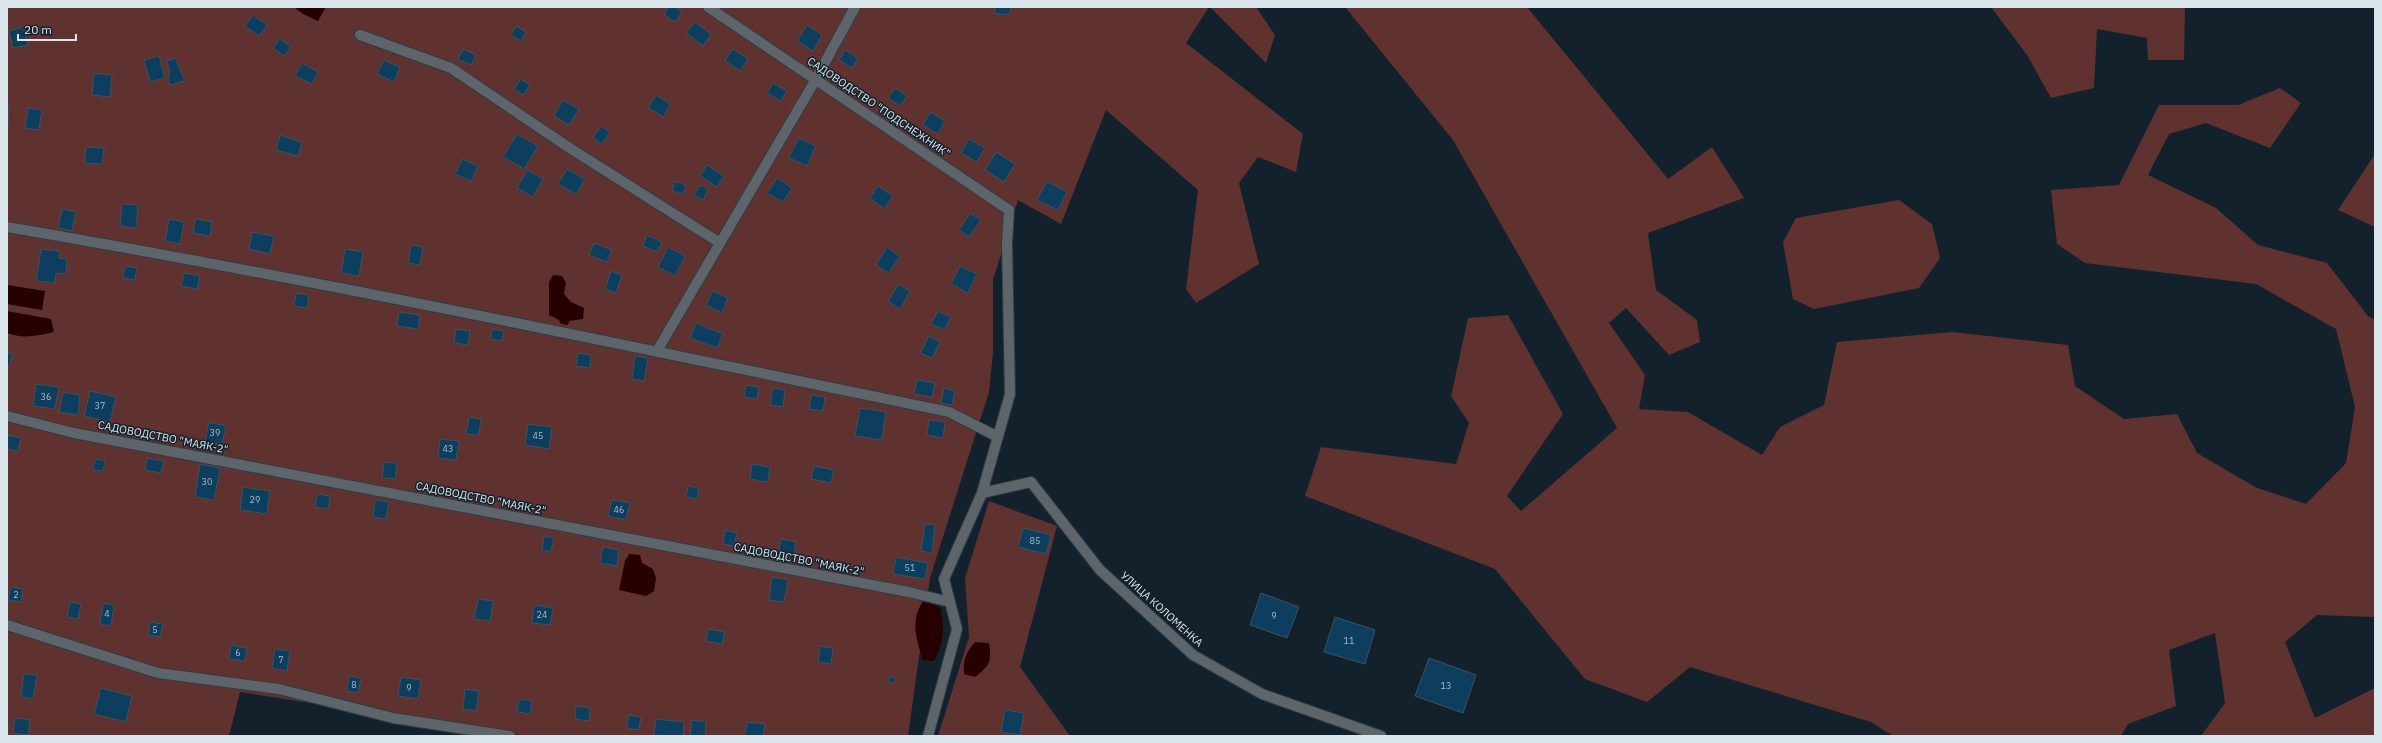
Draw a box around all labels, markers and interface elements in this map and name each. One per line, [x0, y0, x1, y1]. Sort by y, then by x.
scale bar [18, 16, 76, 42]
text: 20 m [24, 22, 52, 37]
street label: САДОВОДСТВО "ПОДСНЕЖНИК" [805, 54, 953, 160]
house number: 36 [41, 391, 51, 402]
house number: 37 [95, 400, 105, 411]
street label: САДОВОДСТВО "МАЯК-2" [97, 417, 229, 457]
house number: 39 [210, 427, 220, 438]
house number: 45 [533, 430, 543, 441]
house number: 43 [443, 443, 453, 454]
house number: 30 [202, 476, 212, 487]
street label: САДОВОДСТВО "МАЯК-2" [415, 478, 547, 518]
house number: 29 [250, 494, 260, 505]
house number: 46 [614, 504, 624, 515]
house number: 85 [1030, 535, 1040, 546]
street label: САДОВОДСТВО "МАЯК-2" [733, 539, 865, 579]
house number: 51 [905, 562, 915, 573]
street label: УЛИЦА КОЛОМЕНКА [1118, 568, 1206, 650]
house number: 2 [13, 589, 19, 600]
house number: 4 [104, 608, 110, 619]
house number: 24 [537, 609, 547, 620]
house number: 9 [1271, 610, 1277, 621]
house number: 5 [152, 624, 158, 635]
house number: 11 [1344, 635, 1354, 646]
house number: 6 [235, 647, 241, 658]
house number: 7 [278, 654, 284, 665]
house number: 8 [351, 679, 357, 690]
house number: 13 [1441, 680, 1451, 691]
house number: 9 [406, 682, 412, 693]

